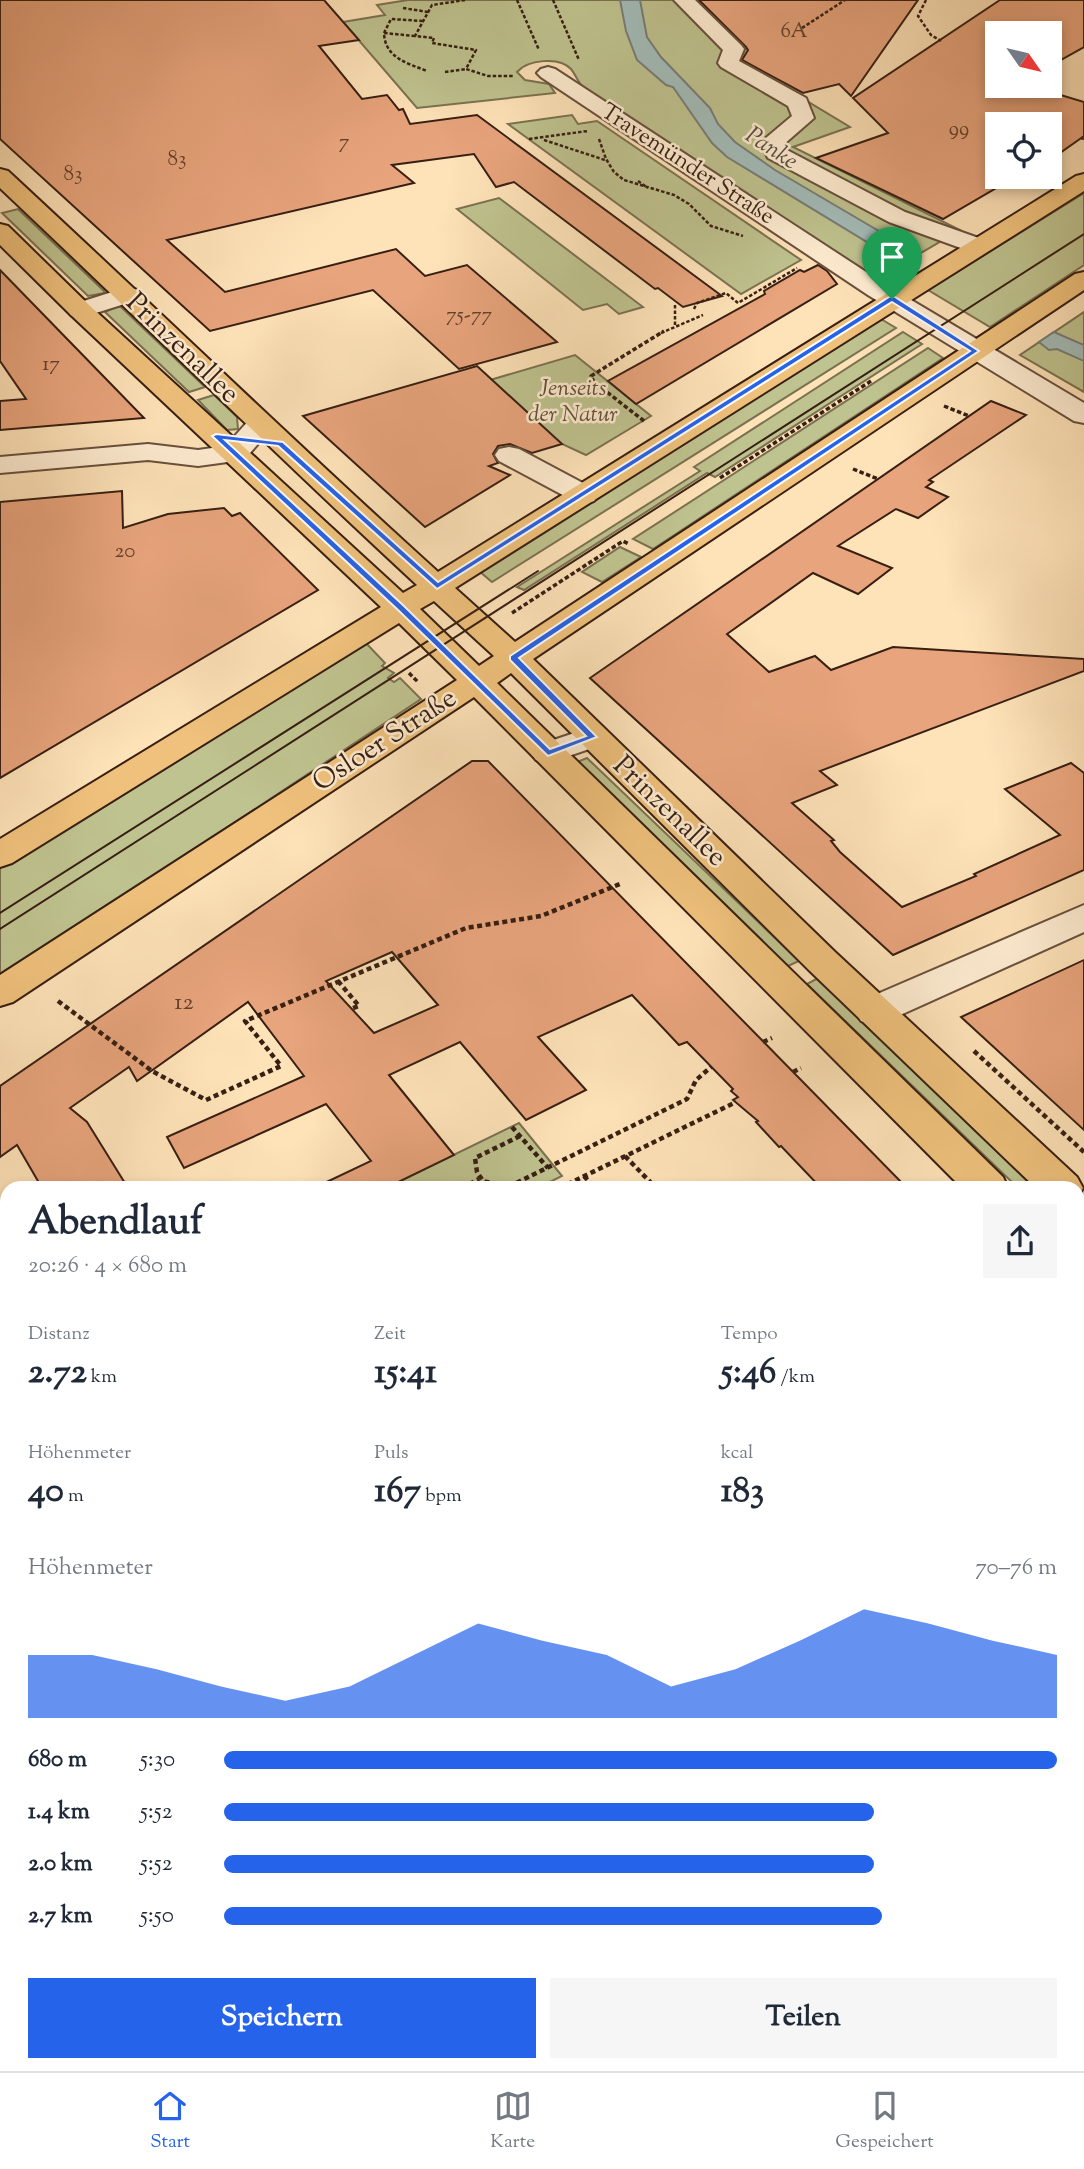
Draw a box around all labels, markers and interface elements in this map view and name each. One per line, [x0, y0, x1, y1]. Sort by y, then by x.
house number: 6A [780, 17, 808, 47]
north arrow [985, 21, 1062, 98]
map controls [985, 21, 1062, 189]
street label: Travemünder Straße [594, 96, 780, 234]
button: locate [985, 112, 1062, 189]
house number: 99 [949, 115, 969, 145]
water label: Panke [738, 119, 804, 179]
house number: 7 [339, 128, 350, 158]
house number: 83 [168, 145, 186, 175]
house number: 83 [64, 160, 82, 190]
pin [862, 227, 922, 299]
icon: arrive [873, 238, 911, 276]
street label: Prinzenallee [116, 284, 248, 414]
house number: 75-77 [446, 301, 492, 331]
house number: 17 [42, 350, 60, 380]
park label: Jenseits der Natur [528, 373, 618, 432]
house number: 20 [115, 537, 135, 567]
street label: Osloer Straße [305, 679, 465, 803]
street label: Prinzenallee [603, 747, 735, 877]
house number: 12 [174, 986, 194, 1020]
text: Abendlauf [28, 1197, 203, 1251]
button: share [983, 1204, 1057, 1278]
text: 20:26 · 4 × 680 m [28, 1250, 187, 1283]
text: Distanz [28, 1321, 90, 1348]
text: Zeit [374, 1321, 406, 1348]
text: Tempo [721, 1321, 778, 1348]
text: 2.72 [28, 1348, 87, 1399]
text: 15:41 [374, 1348, 437, 1399]
text: 5:46 [721, 1348, 776, 1399]
text: km [87, 1364, 117, 1391]
text: /km [776, 1364, 815, 1391]
text: Höhenmeter [28, 1440, 131, 1467]
text: Puls [374, 1440, 409, 1467]
text: kcal [721, 1440, 753, 1467]
text: 40 [28, 1467, 64, 1518]
text: 167 [374, 1467, 421, 1518]
text: 183 [721, 1467, 764, 1518]
text: m [64, 1483, 84, 1510]
text: bpm [421, 1483, 462, 1510]
text: Höhenmeter [28, 1552, 153, 1585]
text: 70–76 m [975, 1552, 1057, 1585]
text: 680 m [28, 1744, 87, 1777]
text: 5:30 [140, 1744, 175, 1777]
text: 1.4 km [28, 1796, 90, 1829]
text: 5:52 [140, 1796, 172, 1829]
text: 2.0 km [28, 1848, 93, 1881]
text: 5:52 [140, 1848, 172, 1881]
text: 2.7 km [28, 1900, 93, 1933]
text: 5:50 [140, 1900, 174, 1933]
button: Speichern [28, 1978, 536, 2058]
button: Teilen [550, 1978, 1057, 2058]
tab: Start [150, 2087, 190, 2156]
tab: Karte [490, 2087, 535, 2156]
tab: Gespeichert [835, 2087, 934, 2156]

